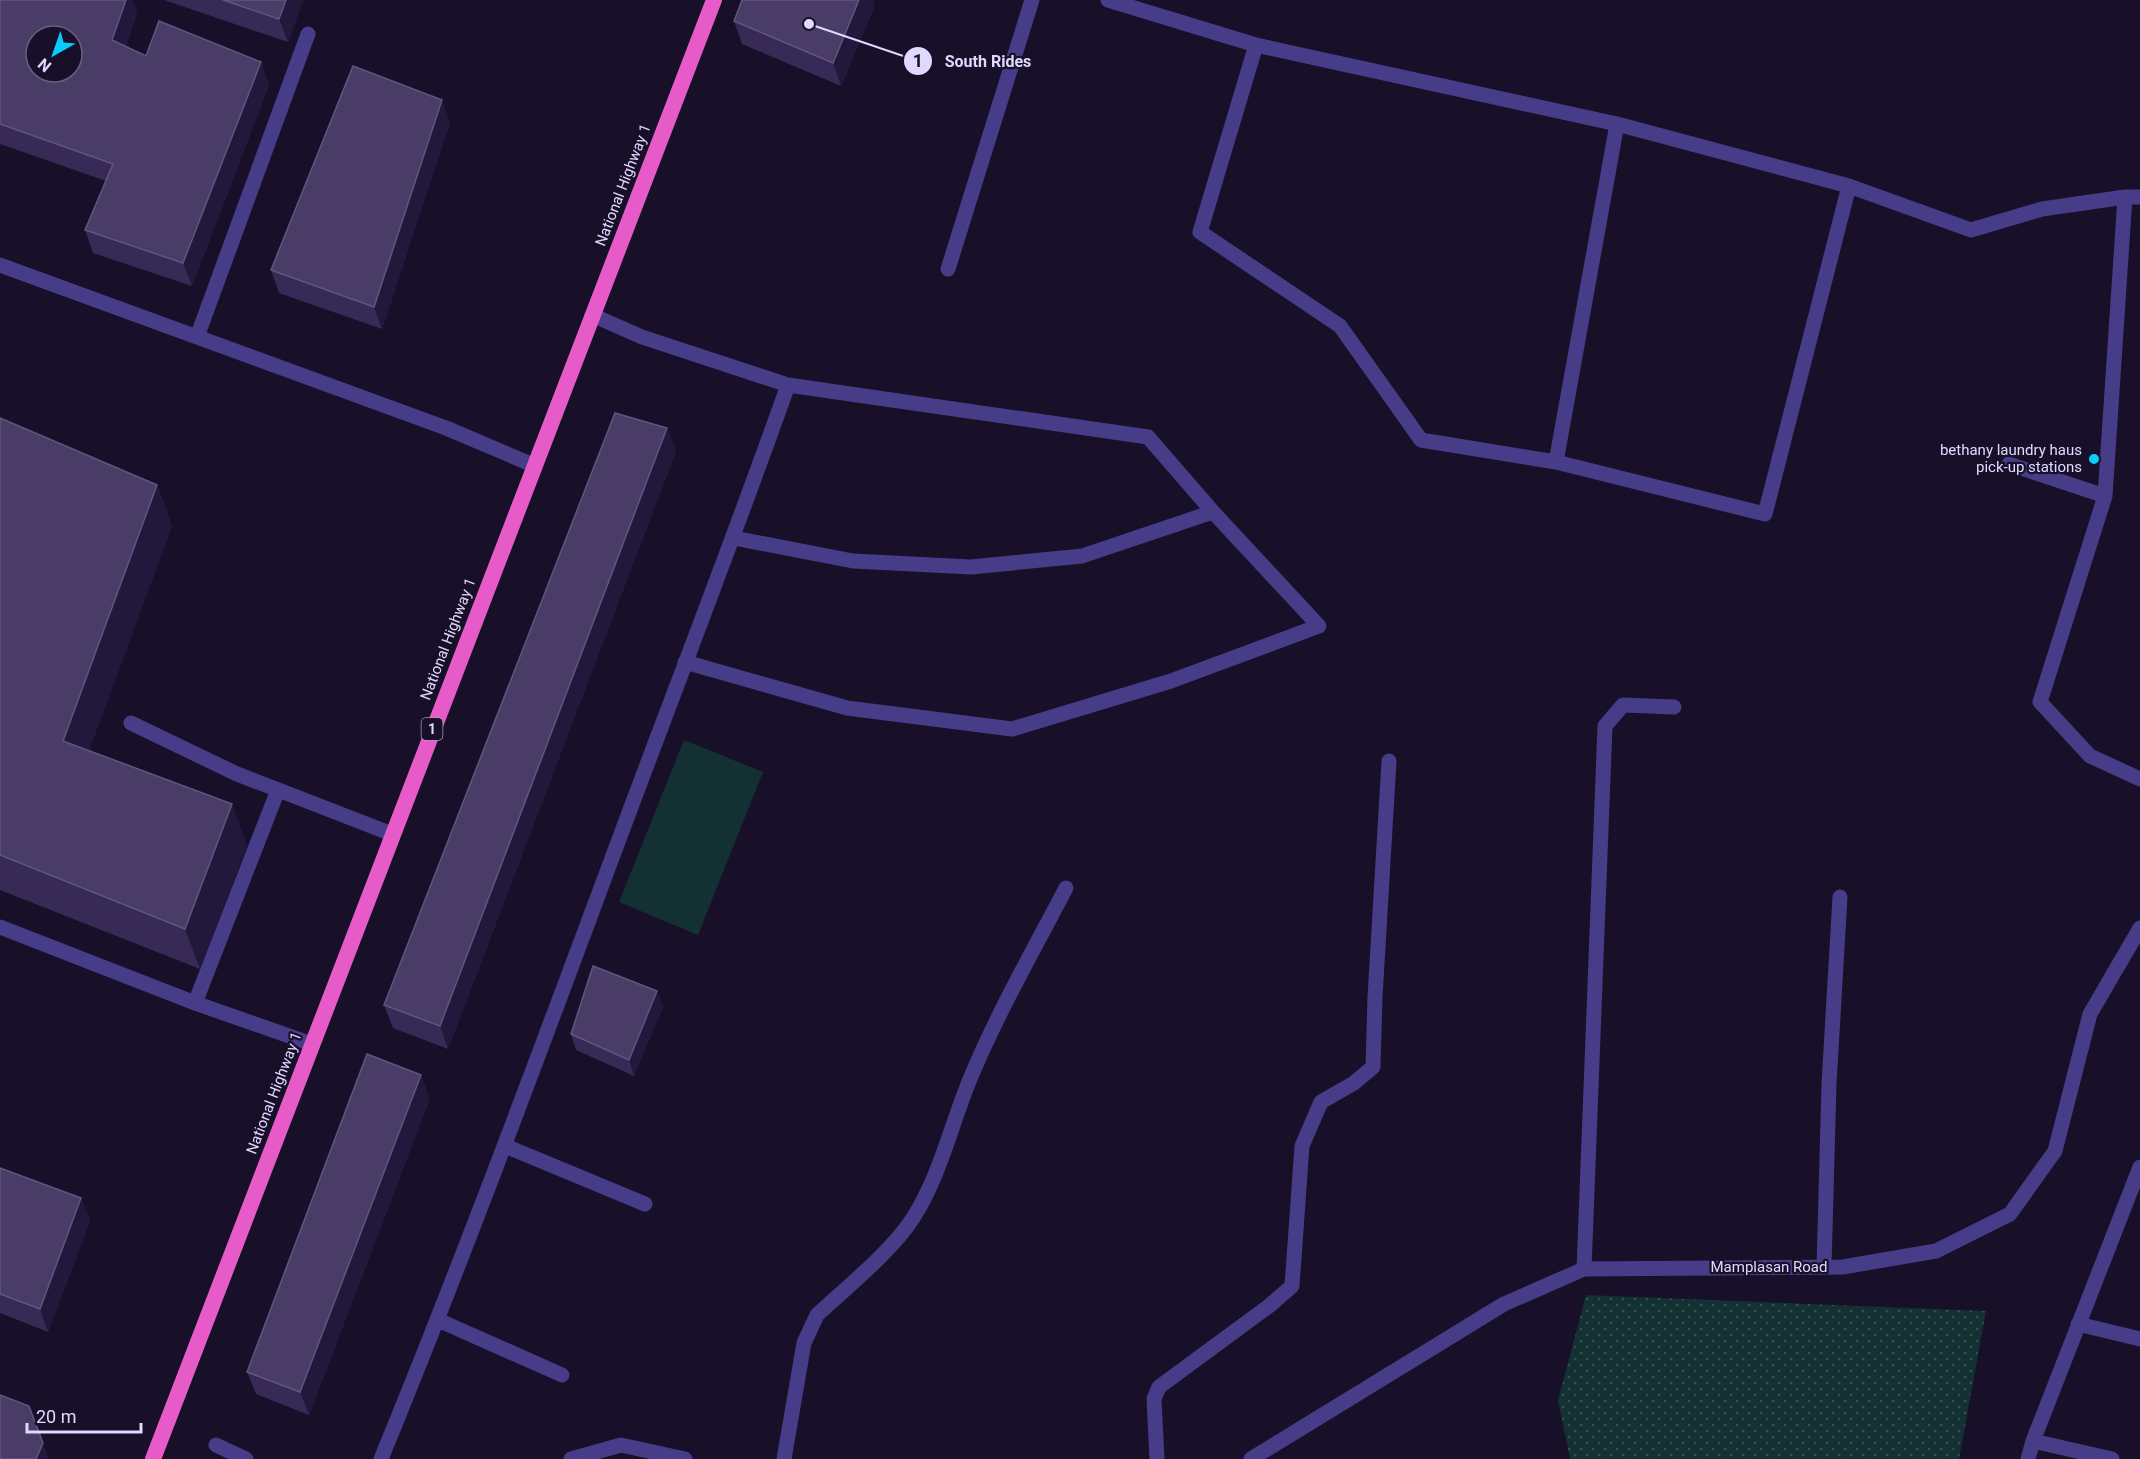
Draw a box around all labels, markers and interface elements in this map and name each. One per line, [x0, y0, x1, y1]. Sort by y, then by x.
north arrow [24, 24, 84, 84]
callout: South Rides [903, 44, 1043, 78]
text: 1 [913, 50, 923, 71]
text: South Rides [945, 52, 1031, 71]
text: N [34, 54, 55, 76]
street label: National Highway 1 [591, 121, 655, 249]
place label: bethany laundry haus pick-up stations [1940, 441, 2082, 476]
marker: bethany laundry haus pick-up stations [2087, 452, 2101, 466]
street label: National Highway 1 [416, 575, 480, 703]
road number: 1 [422, 718, 442, 740]
street label: National Highway 1 [242, 1029, 306, 1157]
street label: Mamplasan Road [1711, 1258, 1827, 1276]
scale bar [27, 1396, 141, 1434]
text: 20 m [36, 1406, 76, 1427]

